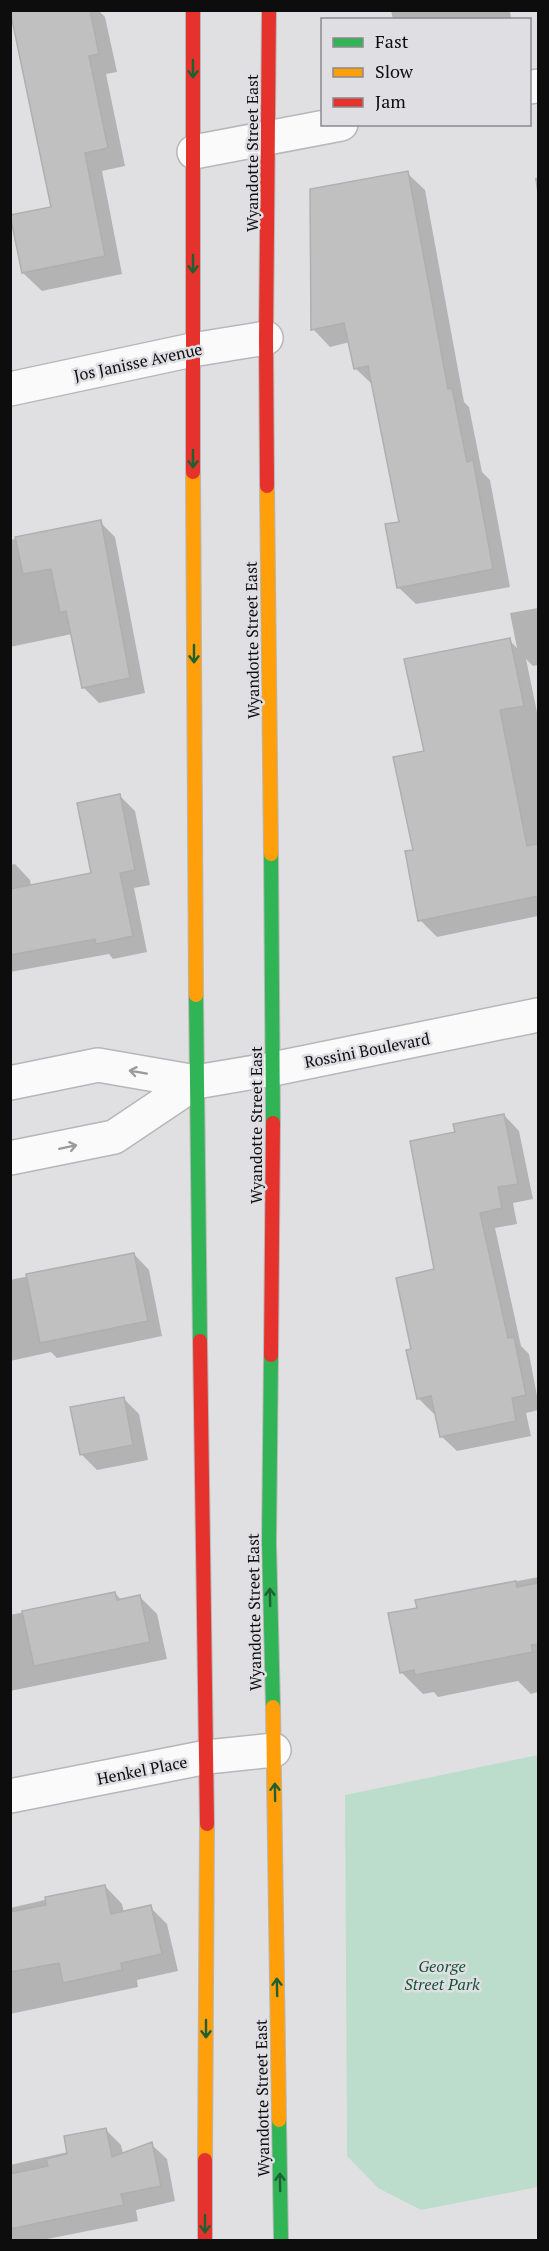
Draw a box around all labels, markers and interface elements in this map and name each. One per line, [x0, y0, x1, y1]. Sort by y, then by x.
legend [321, 18, 531, 126]
text: Fast [375, 29, 409, 53]
one-way arrow [187, 58, 199, 78]
text: Slow [375, 59, 414, 83]
street label: Wyandotte Street East [241, 74, 263, 232]
text: Jam [375, 89, 406, 113]
one-way arrow [187, 253, 199, 273]
street label: Jos Janisse Avenue [72, 338, 204, 386]
one-way arrow [187, 448, 199, 468]
street label: Wyandotte Street East [240, 561, 264, 719]
one-way arrow [188, 643, 200, 663]
street label: Rossini Boulevard [302, 1027, 432, 1073]
street label: Wyandotte Street East [245, 1046, 267, 1204]
one-way arrow [129, 1066, 149, 1077]
one-way arrow [58, 1141, 77, 1152]
street label: Wyandotte Street East [242, 1533, 266, 1691]
one-way arrow [265, 1588, 276, 1608]
street label: Henkel Place [95, 1750, 189, 1790]
one-way arrow [269, 1783, 281, 1803]
park label: George Street Park [404, 1955, 480, 1995]
one-way arrow [271, 1978, 283, 1998]
one-way arrow [200, 2019, 212, 2039]
street label: Wyandotte Street East [250, 2019, 274, 2177]
one-way arrow [274, 2173, 286, 2193]
one-way arrow [199, 2214, 211, 2234]

